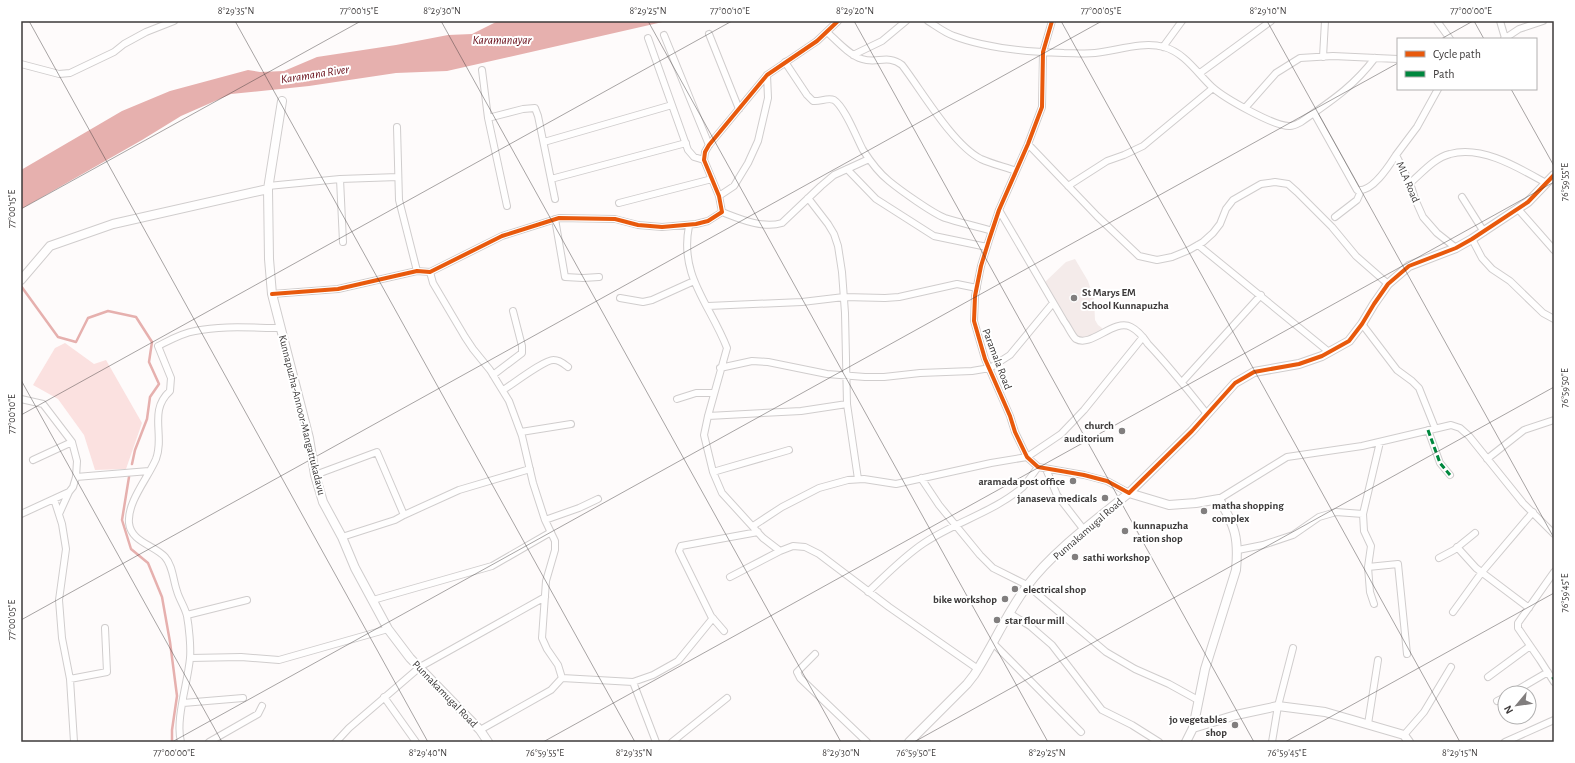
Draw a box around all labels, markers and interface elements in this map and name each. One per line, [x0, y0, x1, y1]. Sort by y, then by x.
text: 8°29'35"N [218, 6, 254, 16]
text: 77°00'15"E [340, 6, 379, 16]
text: 8°29'30"N [423, 6, 461, 16]
text: 8°29'25"N [630, 6, 666, 16]
text: 77°00'10"E [710, 6, 750, 16]
text: 8°29'20"N [836, 6, 874, 16]
text: 77°00'05"E [1081, 6, 1121, 16]
text: 8°29'10"N [1250, 6, 1286, 16]
text: 77°00'00"E [1450, 6, 1492, 16]
water label: Karamanayar [473, 34, 533, 46]
legend [1397, 38, 1537, 90]
text: Cycle path [1433, 48, 1481, 61]
water label: Karamana River [280, 63, 351, 85]
text: Path [1433, 68, 1455, 80]
street label: MLA Road [1394, 160, 1422, 204]
text: 76°59'55"E [1560, 163, 1570, 201]
text: 77°00'15"E [7, 189, 17, 228]
place label: St Marys EM School Kunnapuzha [1082, 287, 1170, 311]
marker: St Marys EM School Kunnapuzha [1069, 293, 1079, 303]
street label: Paramala Road [980, 327, 1014, 391]
street label: Kunnapuzha-Annoor-Mangattukadavu [277, 334, 327, 496]
text: 76°59'50"E [1560, 368, 1570, 408]
text: 77°00'10"E [7, 394, 17, 434]
place label: church auditorium [1064, 420, 1114, 444]
marker: church auditorium [1117, 426, 1127, 436]
place label: aramada post office [978, 476, 1065, 487]
marker: aramada post office [1068, 476, 1078, 486]
place label: janaseva medicals [1017, 493, 1097, 504]
marker: janaseva medicals [1100, 493, 1110, 503]
street label: Punnakamugal Road [1051, 496, 1125, 562]
place label: matha shopping complex [1212, 500, 1284, 524]
marker: matha shopping complex [1199, 506, 1209, 516]
place label: kunnapuzha ration shop [1133, 520, 1189, 544]
marker: kunnapuzha ration shop [1120, 526, 1130, 536]
marker: sathi workshop [1070, 552, 1080, 562]
place label: sathi workshop [1083, 552, 1150, 563]
text: 76°59'45"E [1560, 573, 1570, 612]
marker: electrical shop [1010, 584, 1020, 594]
place label: electrical shop [1023, 584, 1086, 595]
place label: bike workshop [933, 594, 997, 605]
marker: bike workshop [1000, 594, 1010, 604]
text: 77°00'05"E [7, 600, 17, 640]
marker: star flour mill [992, 615, 1002, 625]
place label: star flour mill [1005, 615, 1065, 626]
street label: Punnakamugal Road [410, 658, 480, 730]
north arrow [1497, 685, 1537, 725]
text: N [1502, 704, 1515, 716]
place label: jo vegetables shop [1169, 714, 1227, 738]
marker: jo vegetables shop [1230, 720, 1240, 730]
text: 77°00'00"E [153, 748, 195, 758]
text: 8°29'40"N [409, 748, 447, 758]
text: 76°59'55"E [526, 748, 564, 758]
text: 8°29'35"N [616, 748, 652, 758]
text: 8°29'30"N [822, 748, 860, 758]
text: 76°59'50"E [896, 748, 936, 758]
text: 8°29'25"N [1029, 748, 1065, 758]
text: 76°59'45"E [1268, 748, 1307, 758]
text: 8°29'15"N [1442, 748, 1478, 758]

